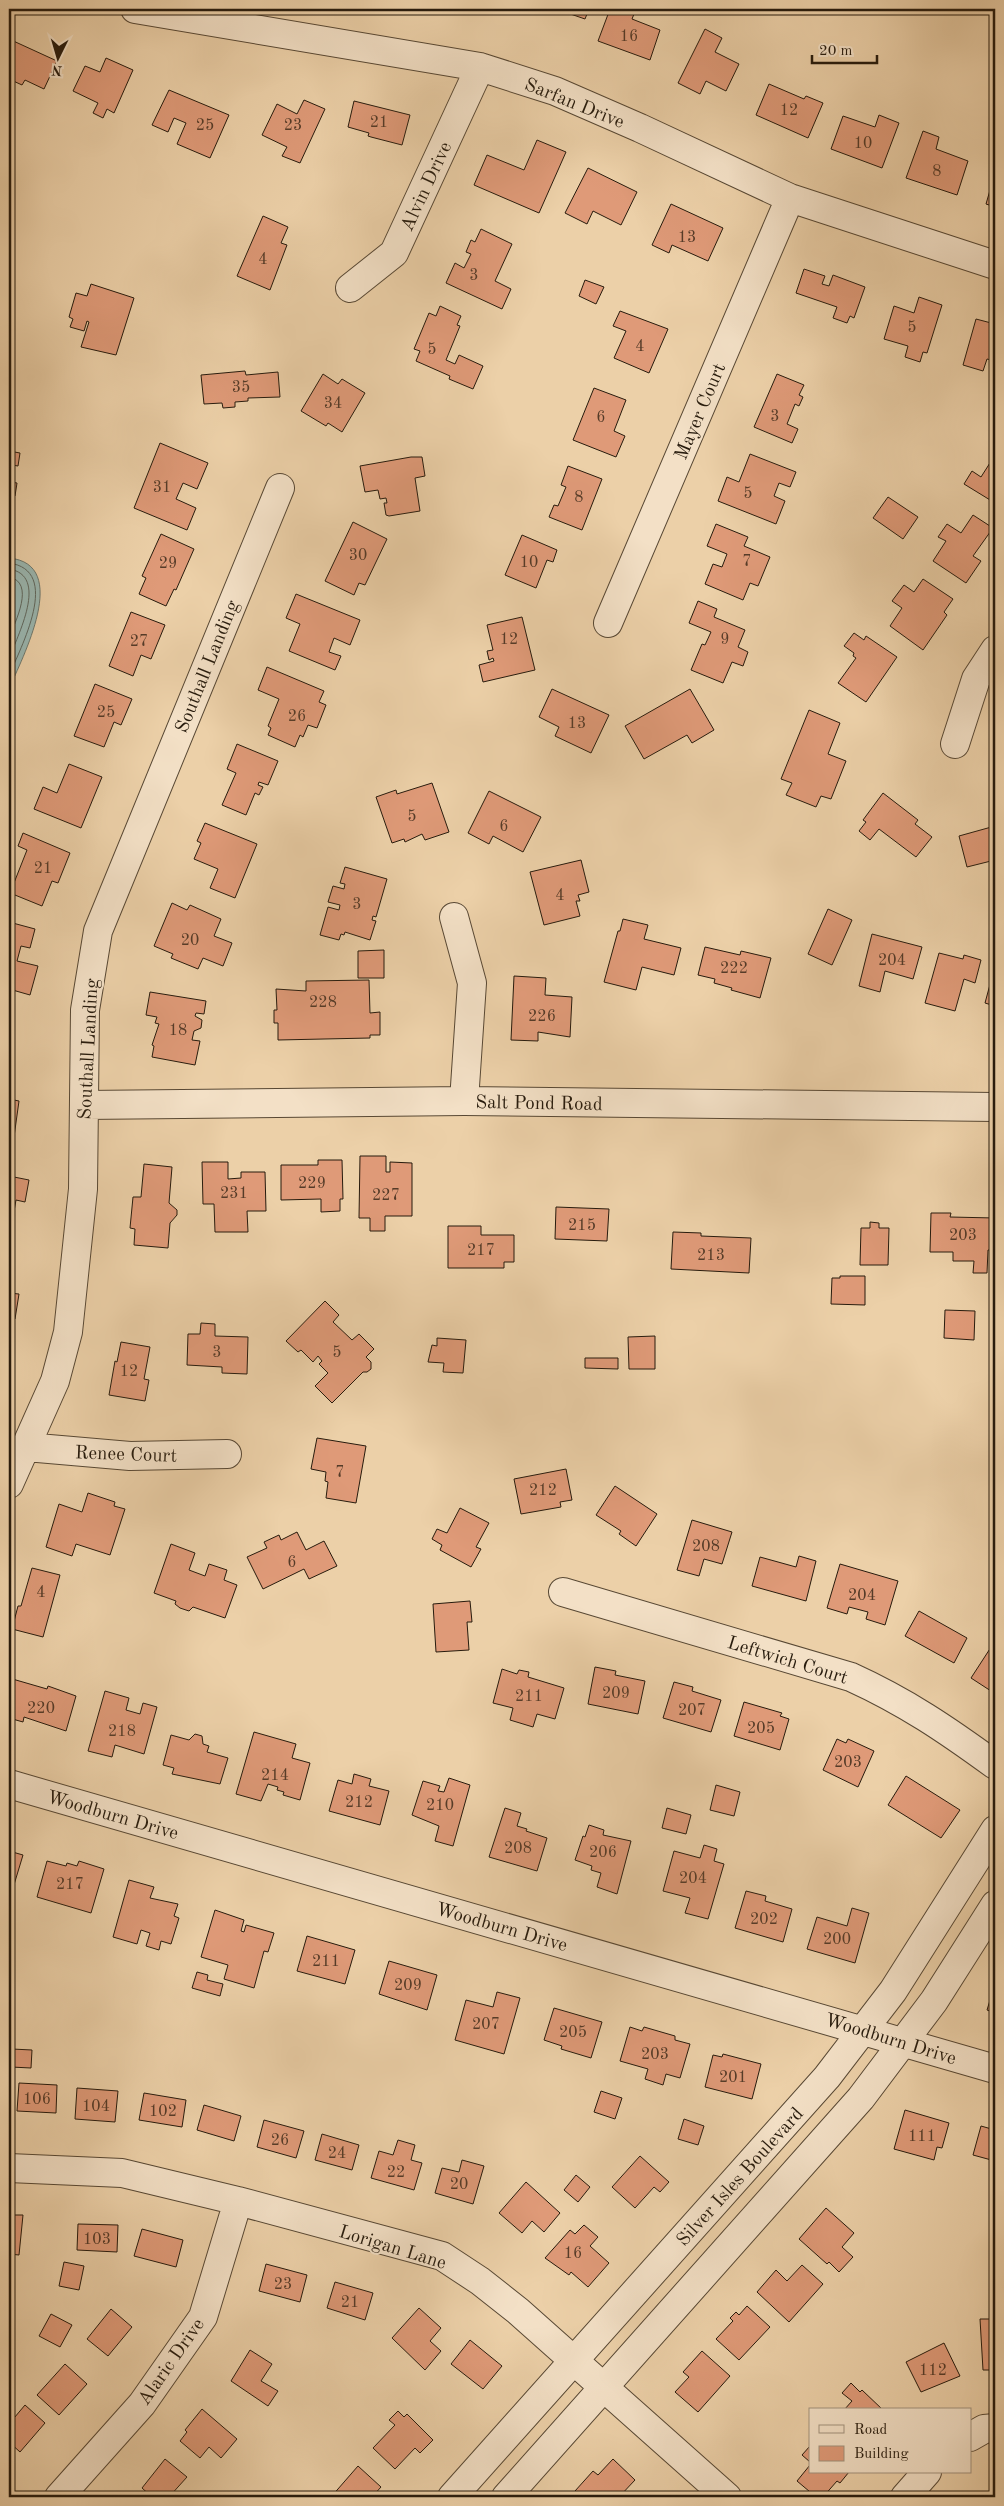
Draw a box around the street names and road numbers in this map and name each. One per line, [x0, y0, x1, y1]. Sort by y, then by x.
street label: Sarfan Drive [521, 76, 627, 133]
street label: Alvin Drive [398, 140, 456, 235]
street label: Mayer Court [672, 361, 730, 463]
street label: Southall Landing [173, 597, 244, 736]
street label: Southall Landing [76, 977, 103, 1120]
street label: Salt Pond Road [475, 1094, 603, 1115]
street label: Renee Court [75, 1444, 177, 1467]
street label: Leftwich Court [725, 1634, 850, 1689]
street label: Woodburn Drive [44, 1789, 180, 1844]
street label: Woodburn Drive [433, 1901, 569, 1956]
street label: Woodburn Drive [822, 2011, 958, 2069]
street label: Silver Isles Boulevard [674, 2105, 808, 2251]
street label: Lorigan Lane [336, 2223, 448, 2274]
street label: Alaric Drive [135, 2316, 209, 2409]

